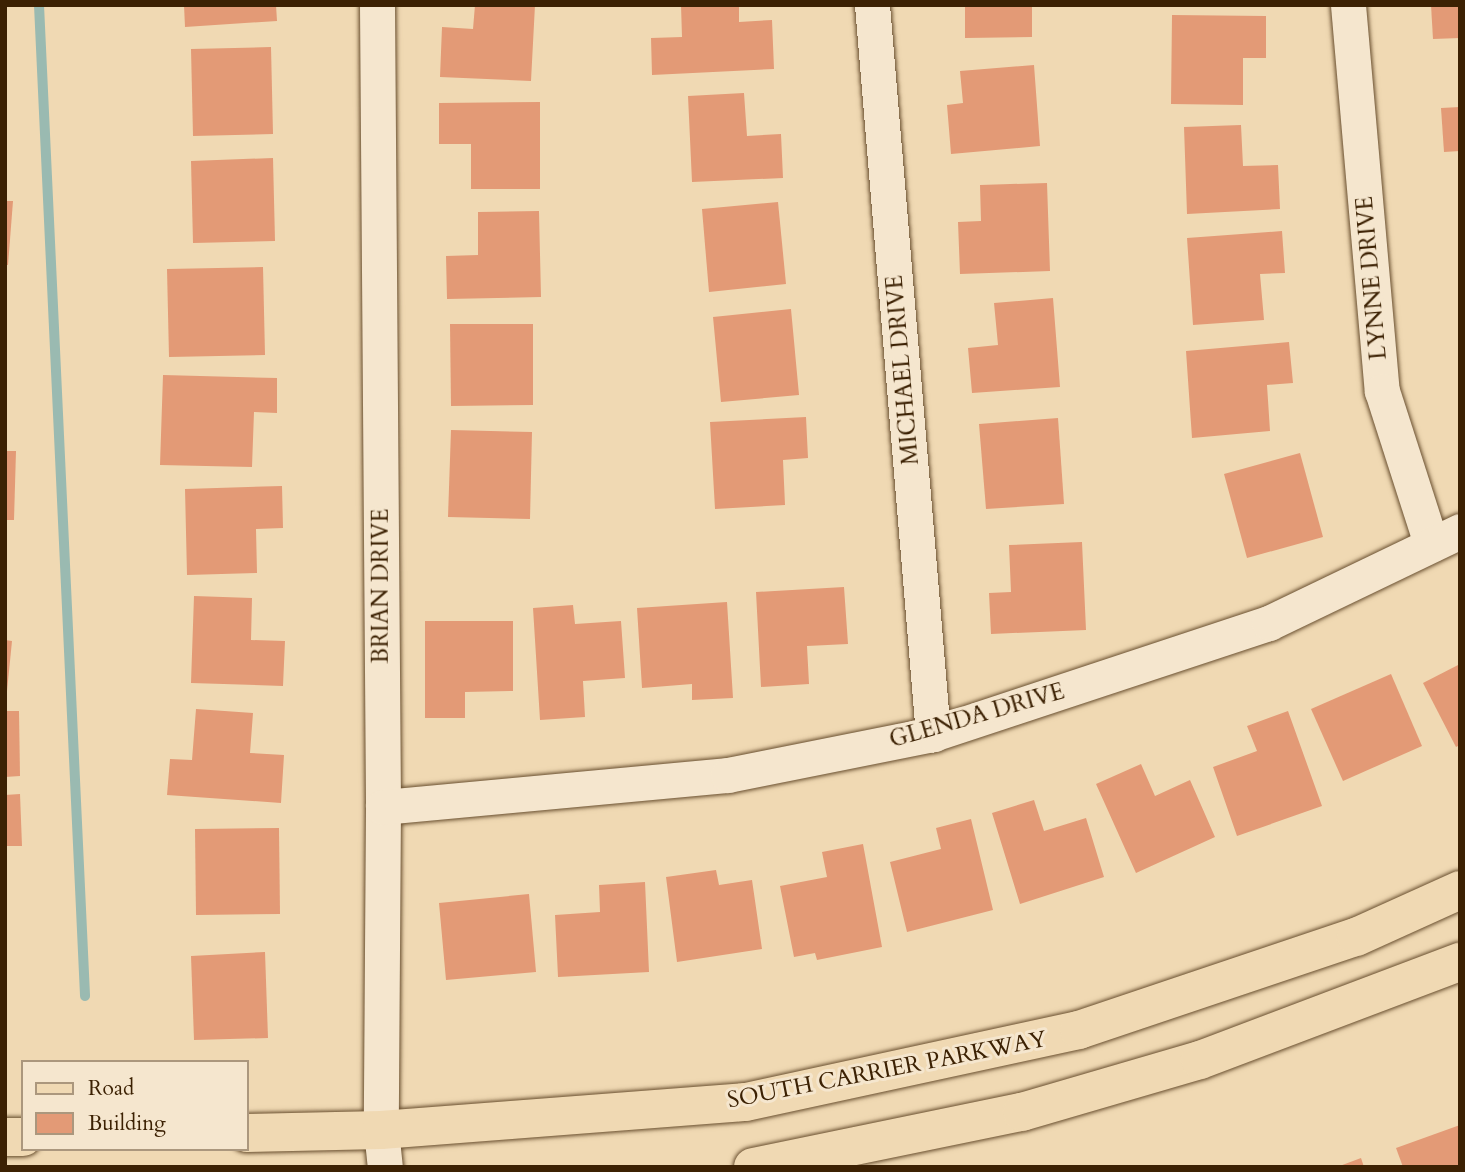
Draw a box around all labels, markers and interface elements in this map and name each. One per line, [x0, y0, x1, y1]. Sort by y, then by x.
street label: LYNNE DRIVE [1351, 195, 1393, 361]
street label: MICHAEL DRIVE [881, 274, 925, 466]
street label: BRIAN DRIVE [367, 508, 395, 664]
street label: GLENDA DRIVE [886, 678, 1068, 754]
street label: SOUTH CARRIER PARKWAY [725, 1026, 1049, 1114]
legend [21, 1060, 248, 1151]
text: Road [88, 1074, 134, 1103]
text: Building [88, 1109, 166, 1138]

